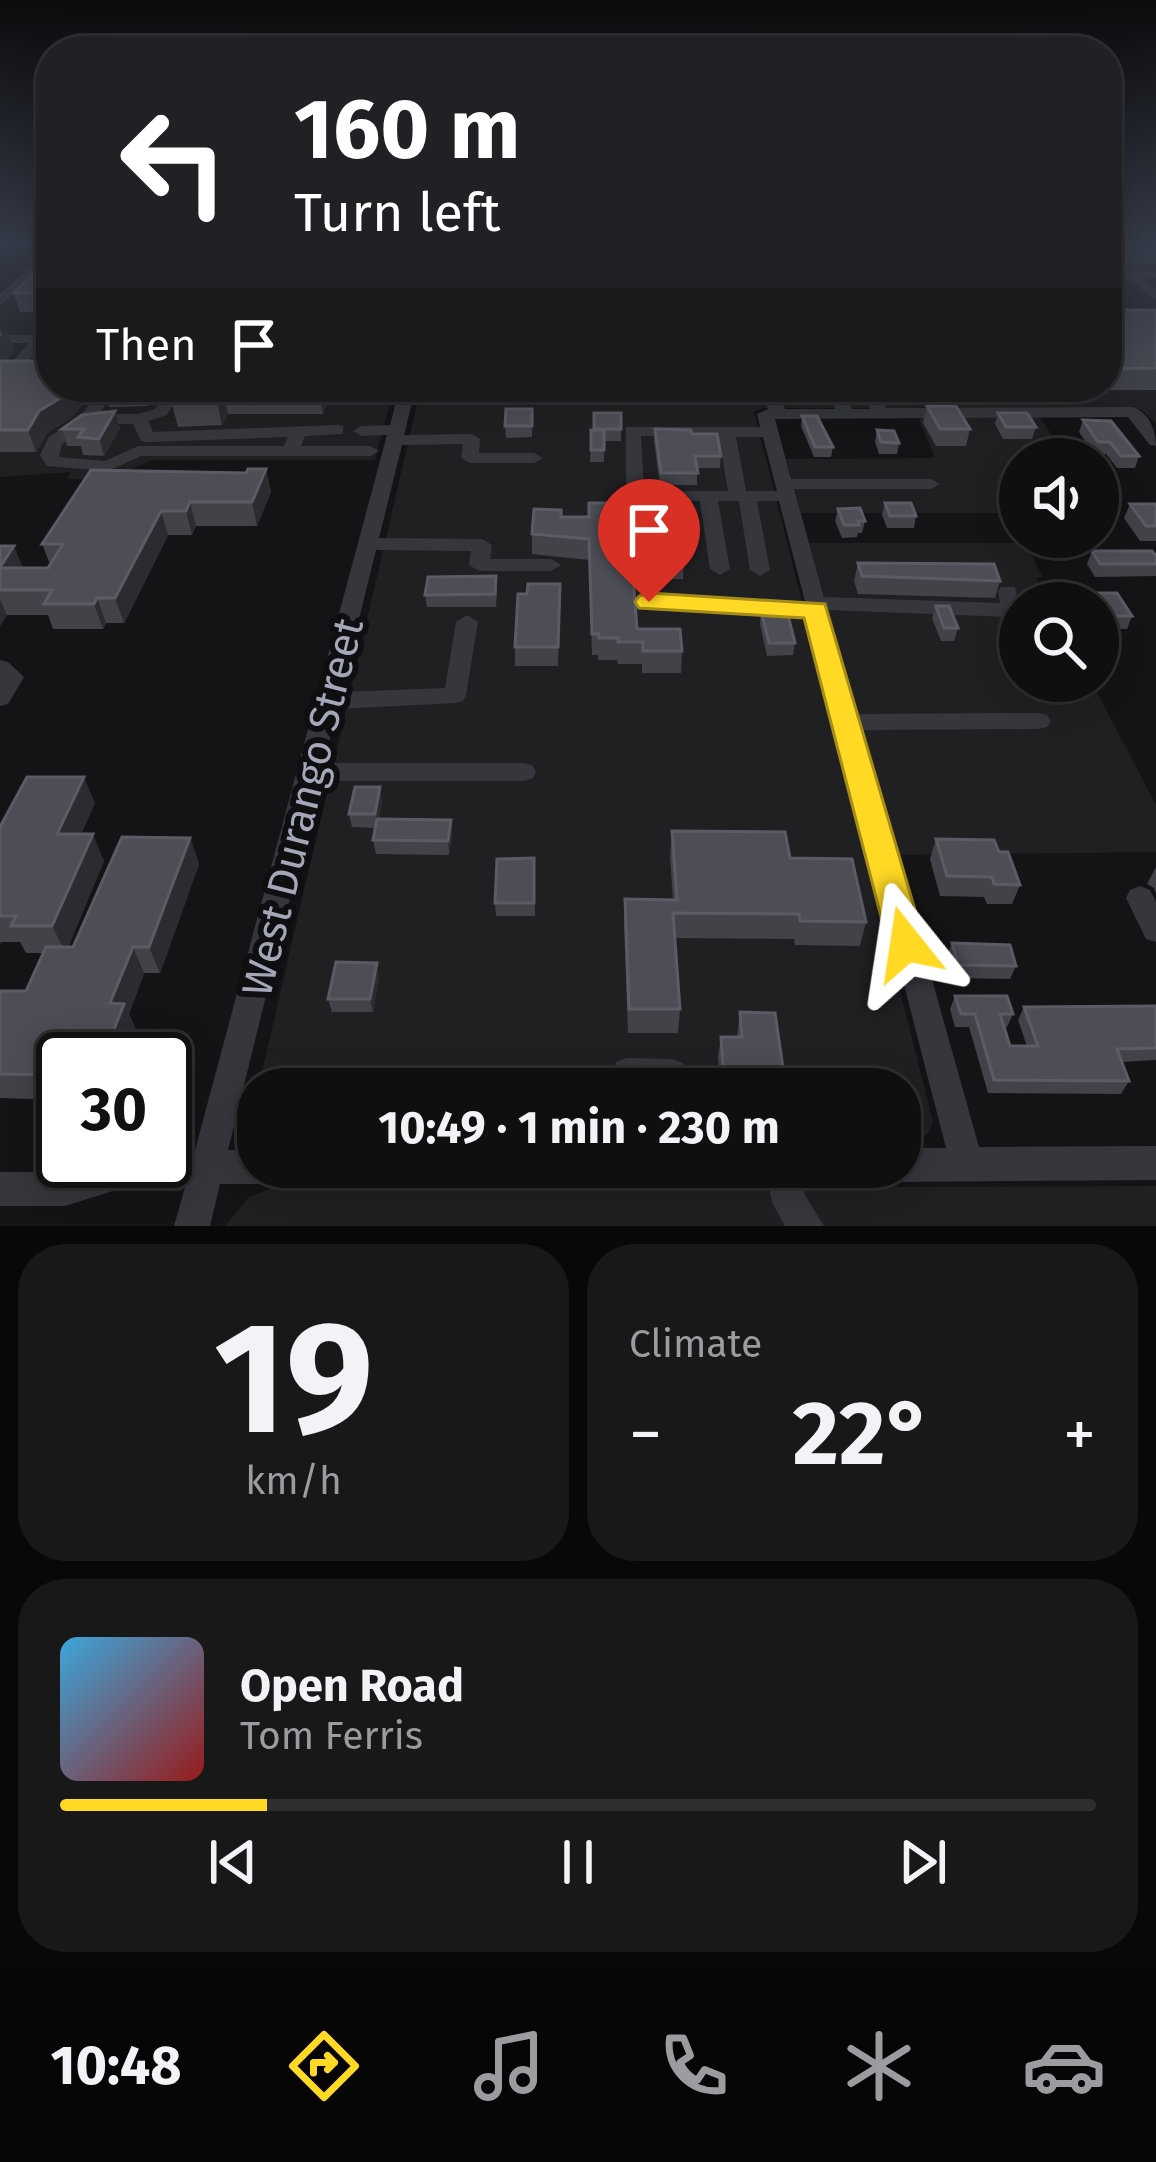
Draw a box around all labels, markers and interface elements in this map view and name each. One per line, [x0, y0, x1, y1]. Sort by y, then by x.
text: 160 m [294, 79, 520, 180]
icon: left [96, 84, 252, 240]
text: Turn left [294, 181, 501, 245]
icon: arrive [221, 312, 287, 378]
text: Then [96, 318, 197, 372]
map controls [999, 438, 1119, 702]
button: sound [999, 438, 1119, 558]
pin [598, 479, 700, 602]
icon: arrive [616, 497, 682, 563]
button: search [999, 582, 1119, 702]
street label: West Durango Street [232, 612, 374, 1001]
position arrow [843, 881, 969, 1007]
speed limit sign: 30 [36, 1032, 192, 1188]
text: 10:49 · 1 min · 230 m [378, 1101, 780, 1155]
text: 19 [214, 1286, 373, 1473]
text: Climate [629, 1321, 762, 1367]
text: 22° [793, 1380, 933, 1488]
text: − [629, 1395, 662, 1474]
text: + [1063, 1395, 1096, 1474]
text: km/h [245, 1458, 342, 1504]
text: Open Road [240, 1659, 464, 1713]
text: Tom Ferris [240, 1713, 423, 1759]
icon: previous [200, 1829, 266, 1895]
icon: pause [545, 1829, 611, 1895]
icon: next [890, 1829, 956, 1895]
icon: directions [282, 2024, 366, 2108]
icon: music [467, 2024, 551, 2108]
icon: phone [652, 2024, 736, 2108]
icon: climate [837, 2024, 921, 2108]
icon: car [1022, 2024, 1106, 2108]
text: 10:48 [50, 2034, 182, 2098]

